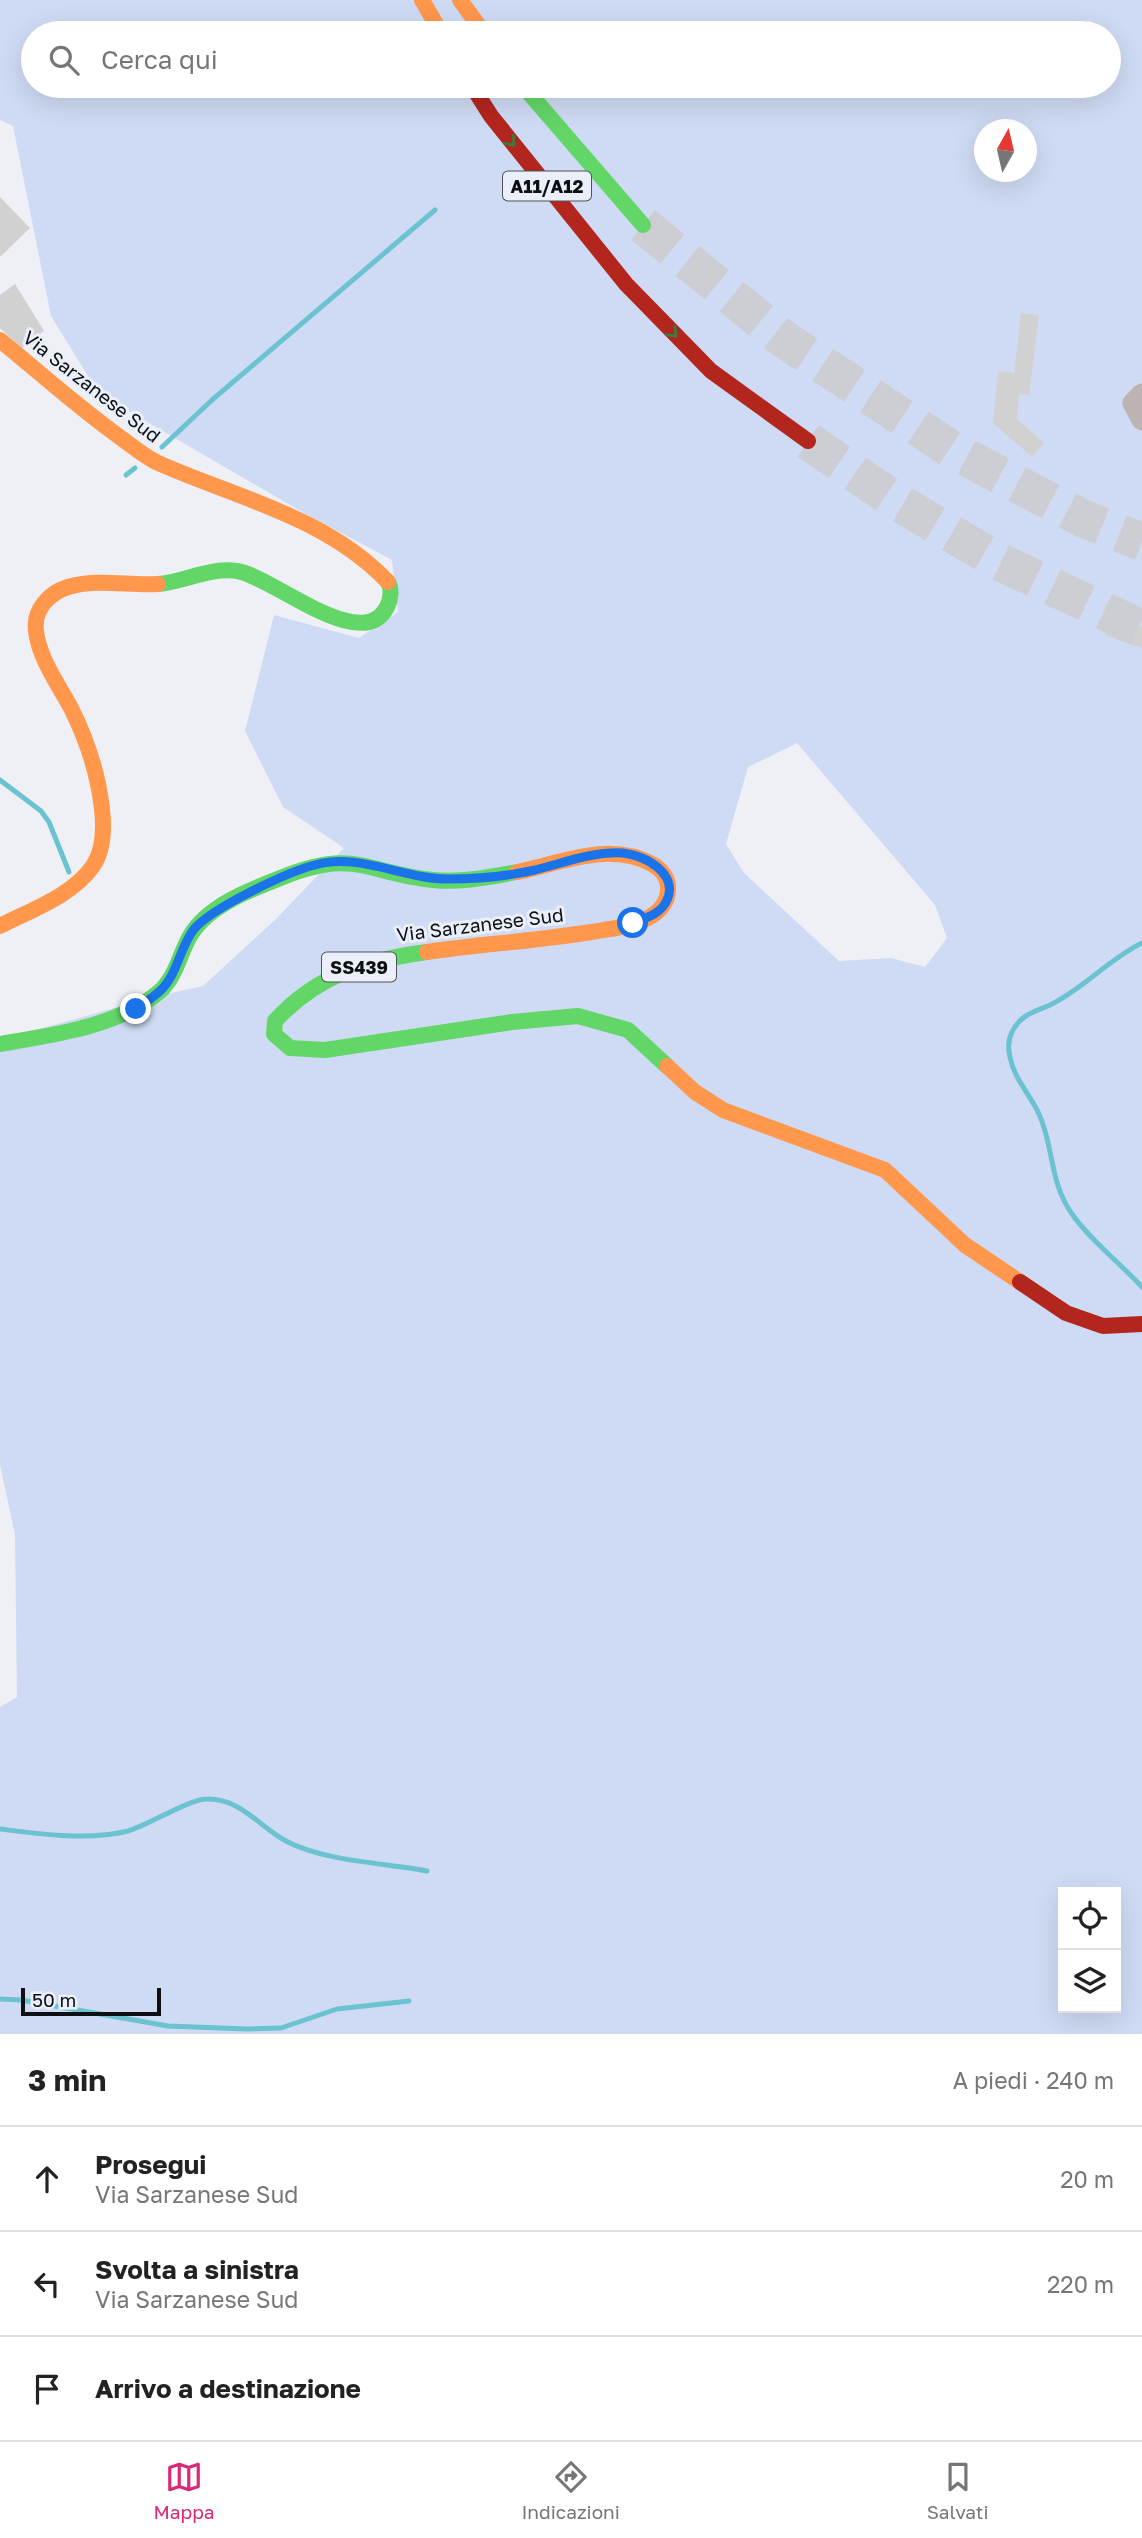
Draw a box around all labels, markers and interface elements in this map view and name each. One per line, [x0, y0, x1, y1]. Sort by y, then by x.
search box [21, 21, 1121, 98]
icon: search [45, 41, 83, 79]
text: Cerca qui [101, 44, 218, 75]
north arrow [974, 119, 1037, 182]
one-way arrow [503, 133, 515, 146]
road number: A11/A12 [503, 172, 591, 201]
street label: Via Sarzanese Sud [19, 325, 165, 447]
one-way arrow [665, 325, 678, 338]
street label: Via Sarzanese Sud [395, 902, 565, 946]
route start [617, 907, 648, 938]
road number: SS439 [322, 952, 396, 982]
route end [120, 993, 151, 1024]
map controls [1058, 1887, 1121, 2013]
button: locate [1058, 1887, 1121, 1950]
button: layers [1058, 1950, 1121, 2013]
scale bar [21, 1985, 161, 2017]
text: 50 m [32, 1988, 76, 2011]
text: 3 min [28, 2062, 106, 2098]
text: A piedi · 240 m [953, 2066, 1114, 2094]
text: Prosegui [95, 2149, 206, 2180]
icon: ahead [28, 2160, 66, 2198]
text: 20 m [1060, 2165, 1114, 2193]
text: Via Sarzanese Sud [95, 2180, 299, 2208]
text: Svolta a sinistra [95, 2254, 299, 2285]
icon: left [28, 2265, 66, 2303]
text: 220 m [1047, 2270, 1114, 2298]
text: Via Sarzanese Sud [95, 2285, 299, 2313]
icon: arrive [28, 2370, 66, 2408]
text: Arrivo a destinazione [95, 2373, 361, 2404]
tab: Mappa [153, 2458, 215, 2523]
tab: Indicazioni [521, 2458, 620, 2523]
tab: Salvati [927, 2458, 989, 2523]

